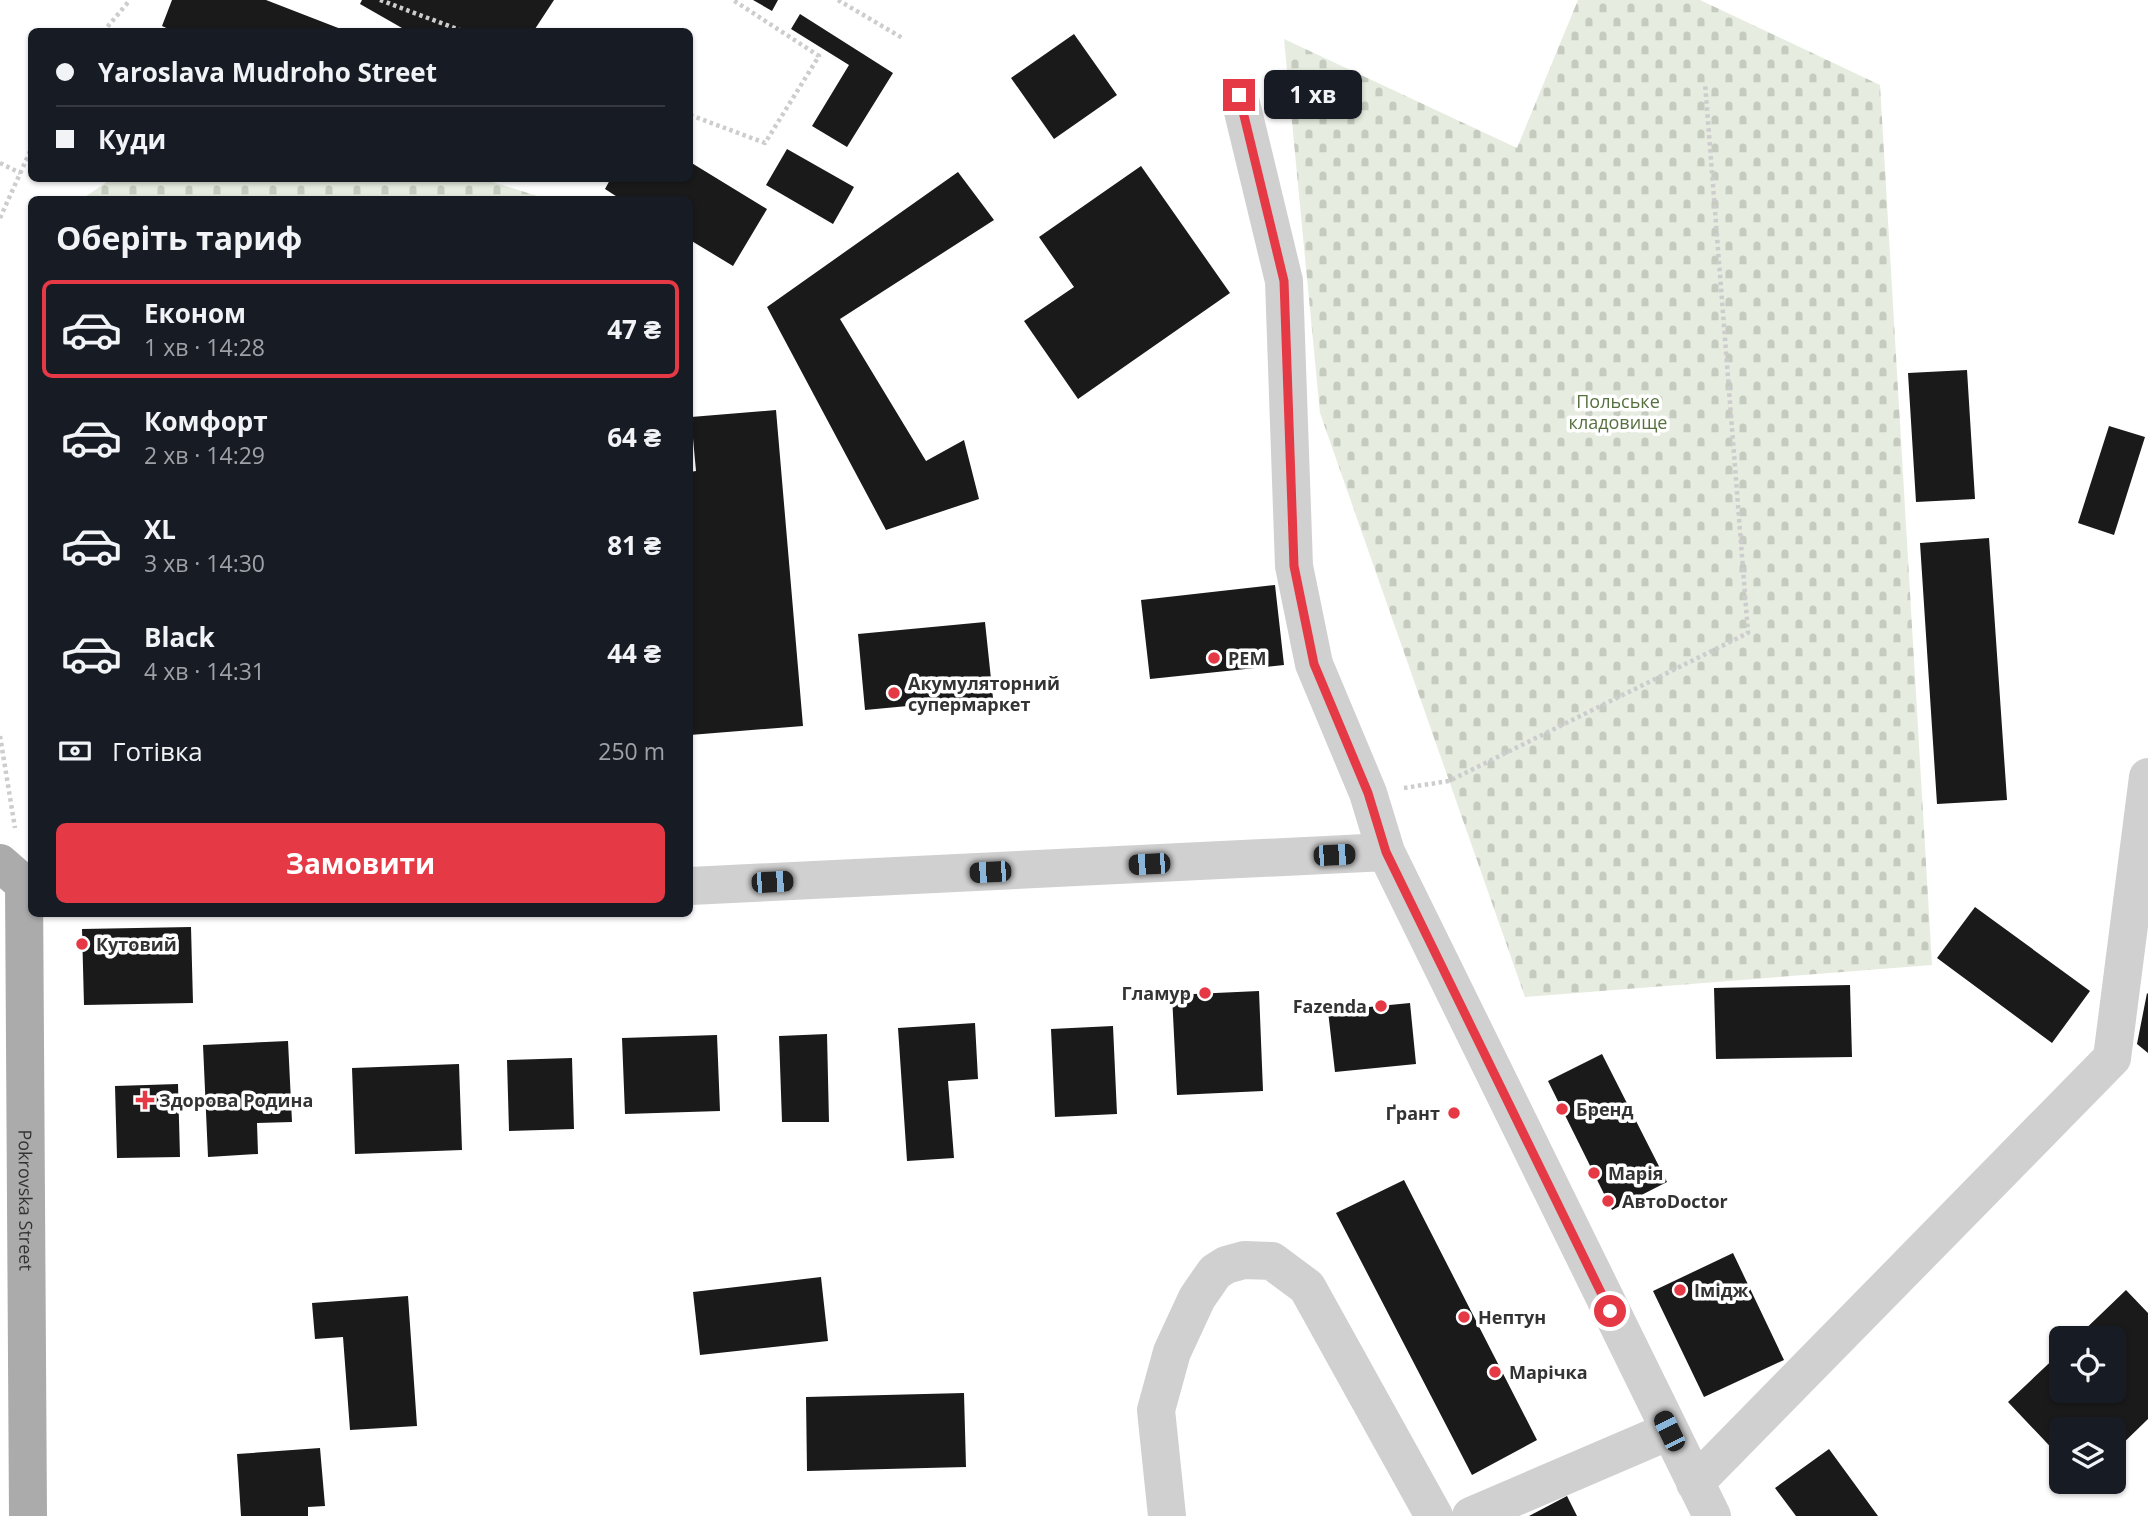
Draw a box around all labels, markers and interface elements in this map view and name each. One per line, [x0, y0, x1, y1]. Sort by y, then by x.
text: Yaroslava Mudroho Street [98, 54, 437, 90]
callout: 1 хв [1264, 70, 1362, 119]
text: 1 хв [1290, 78, 1336, 110]
route end [1223, 79, 1255, 111]
text: Куди [98, 121, 166, 157]
text: Оберіть тариф [56, 216, 302, 259]
text: Економ [144, 295, 246, 331]
icon: car [60, 298, 123, 361]
text: 47 ₴ [607, 311, 661, 347]
text: 1 хв · 14:28 [144, 331, 265, 363]
park label: Польське кладовище [1569, 389, 1667, 434]
text: Комфорт [144, 403, 268, 439]
icon: car [60, 406, 123, 469]
text: 64 ₴ [607, 419, 661, 455]
text: 2 хв · 14:29 [144, 439, 265, 471]
text: XL [144, 511, 176, 547]
icon: car [60, 514, 123, 577]
text: 81 ₴ [607, 527, 661, 563]
text: 3 хв · 14:30 [144, 547, 265, 579]
text: Black [144, 619, 215, 655]
icon: car [60, 622, 123, 685]
text: 44 ₴ [607, 635, 661, 671]
place label: РЕМ [1228, 646, 1266, 670]
marker: РЕМ [1206, 650, 1222, 666]
text: 4 хв · 14:31 [144, 655, 265, 687]
place label: Акумуляторний супермаркет [908, 671, 1060, 716]
marker: Акумуляторний супермаркет [886, 685, 902, 701]
icon: cash [56, 732, 94, 770]
text: Готівка [112, 733, 203, 769]
text: 250 m [598, 735, 665, 767]
button: Замовити [56, 823, 665, 903]
car [1313, 843, 1356, 867]
car [1128, 852, 1171, 876]
car [969, 860, 1012, 884]
car [751, 870, 794, 894]
place label: Кутовий [96, 932, 177, 956]
marker: Кутовий [74, 936, 90, 952]
place label: Гламур [1122, 981, 1191, 1005]
marker: Гламур [1197, 985, 1213, 1001]
place label: Fazenda [1293, 994, 1367, 1018]
marker: Fazenda [1373, 998, 1389, 1014]
place label: Здорова Родина [159, 1088, 313, 1112]
marker: Здорова Родина [137, 1092, 153, 1108]
place label: Бренд [1576, 1097, 1633, 1121]
place label: Ґрант [1385, 1101, 1440, 1125]
marker: Бренд [1554, 1101, 1570, 1117]
marker: Ґрант [1446, 1105, 1462, 1121]
street label: Pokrovska Street [14, 1129, 38, 1271]
place label: Марія [1608, 1161, 1663, 1185]
marker: Марія [1586, 1165, 1602, 1181]
place label: АвтоDoctor [1622, 1189, 1728, 1213]
marker: АвтоDoctor [1600, 1193, 1616, 1209]
place label: Імідж [1694, 1278, 1749, 1302]
marker: Імідж [1672, 1282, 1688, 1298]
route start [1594, 1295, 1626, 1327]
place label: Нептун [1478, 1305, 1546, 1329]
marker: Нептун [1456, 1309, 1472, 1325]
map controls [2049, 1326, 2126, 1494]
button: locate [2049, 1326, 2126, 1403]
place label: Марічка [1509, 1360, 1588, 1384]
marker: Марічка [1487, 1364, 1503, 1380]
car [1651, 1408, 1688, 1454]
button: layers [2049, 1417, 2126, 1494]

